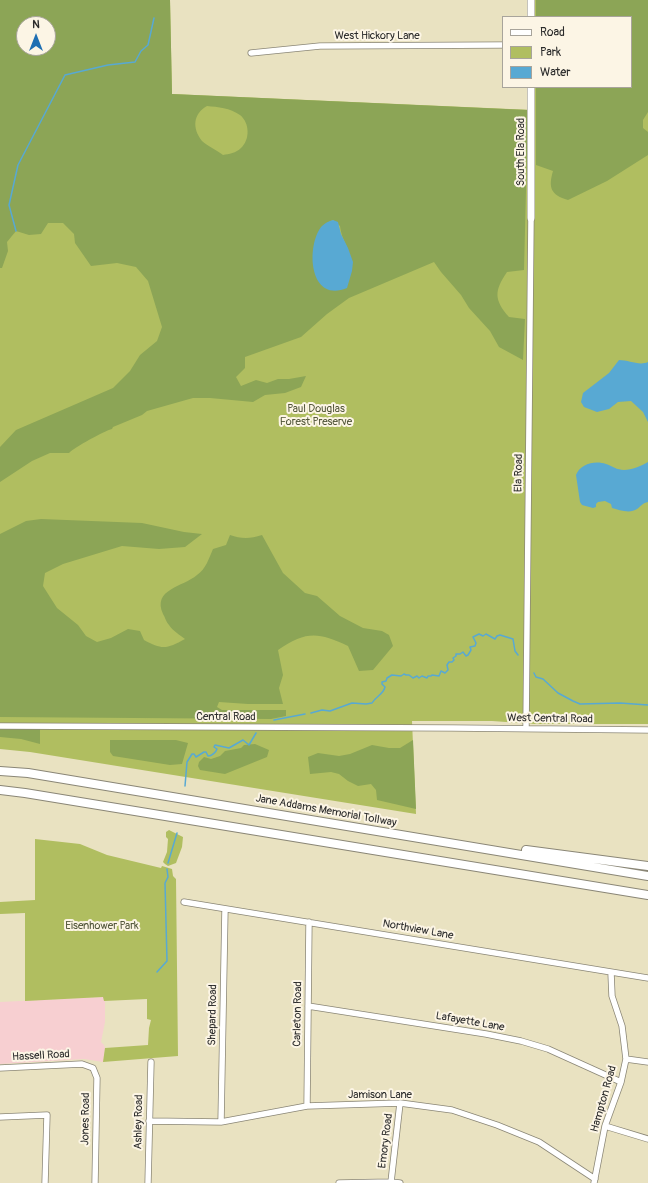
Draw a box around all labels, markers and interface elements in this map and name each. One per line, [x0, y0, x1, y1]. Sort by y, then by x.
north arrow [16, 16, 56, 56]
legend [502, 16, 632, 88]
text: N [32, 18, 40, 31]
text: Road [540, 25, 565, 40]
street label: West Hickory Lane [334, 29, 420, 43]
text: Park [540, 45, 561, 60]
text: Water [540, 65, 571, 80]
street label: South Ela Road [514, 118, 528, 186]
park label: Paul Douglas Forest Preserve [280, 402, 352, 428]
street label: Ela Road [512, 454, 526, 492]
street label: Central Road [196, 710, 256, 724]
street label: West Central Road [507, 712, 593, 726]
street label: Jane Addams Memorial Tollway [254, 792, 398, 830]
street label: Northview Lane [382, 917, 454, 943]
park label: Eisenhower Park [65, 919, 139, 933]
street label: Carleton Road [291, 981, 305, 1047]
street label: Shepard Road [206, 984, 220, 1046]
street label: Lafayette Lane [434, 1009, 506, 1035]
street label: Hassell Road [12, 1048, 70, 1064]
street label: Hampton Road [588, 1064, 620, 1134]
street label: Jamison Lane [348, 1088, 412, 1102]
street label: Jones Road [79, 1092, 93, 1146]
street label: Ashley Road [132, 1094, 146, 1150]
street label: Emory Road [376, 1113, 396, 1169]

